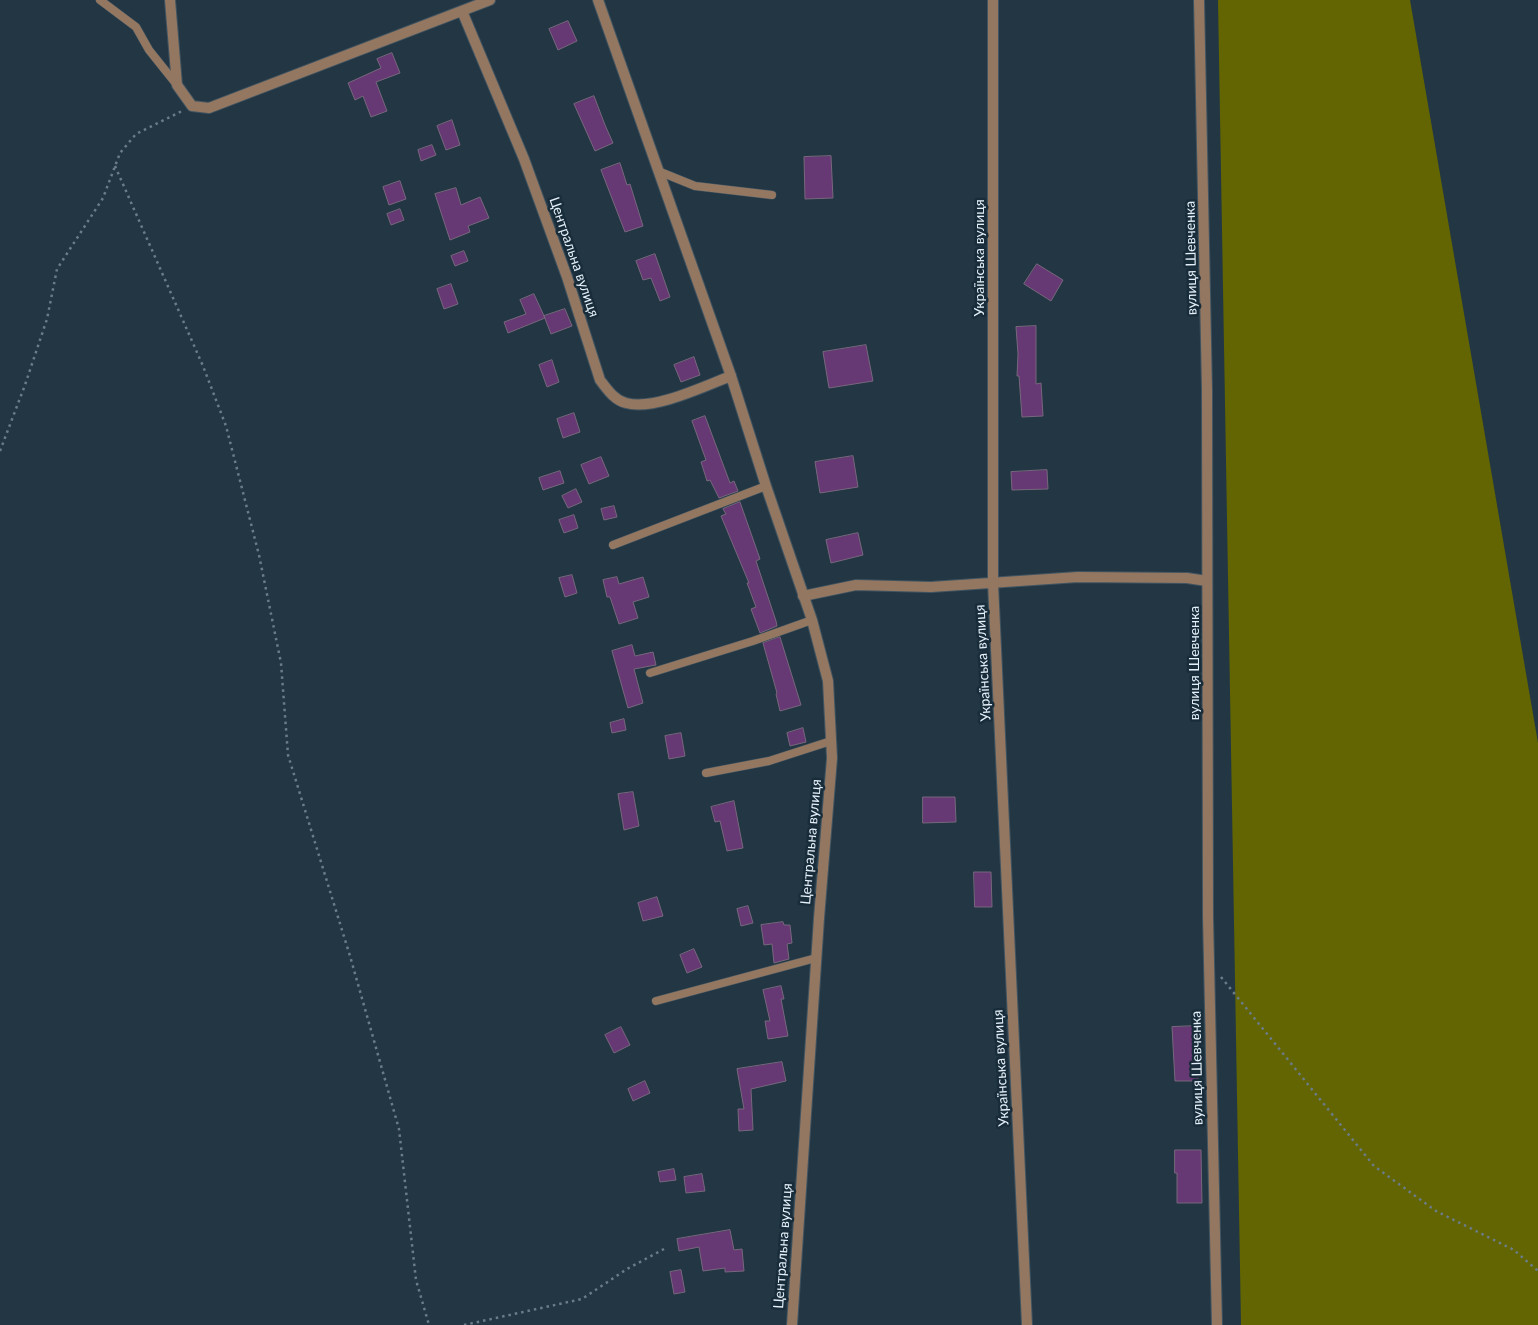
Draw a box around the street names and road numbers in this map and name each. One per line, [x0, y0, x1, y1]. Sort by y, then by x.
street label: Центральна вулиця [546, 195, 602, 319]
street label: Українська вулиця [971, 199, 987, 317]
street label: вулиця Шевченка [1182, 201, 1200, 315]
street label: Українська вулиця [972, 604, 994, 722]
street label: вулиця Шевченка [1186, 606, 1202, 720]
street label: Центральна вулиця [797, 779, 825, 905]
street label: Українська вулиця [990, 1009, 1012, 1127]
street label: вулиця Шевченка [1188, 1011, 1206, 1125]
street label: Центральна вулиця [770, 1183, 796, 1309]

